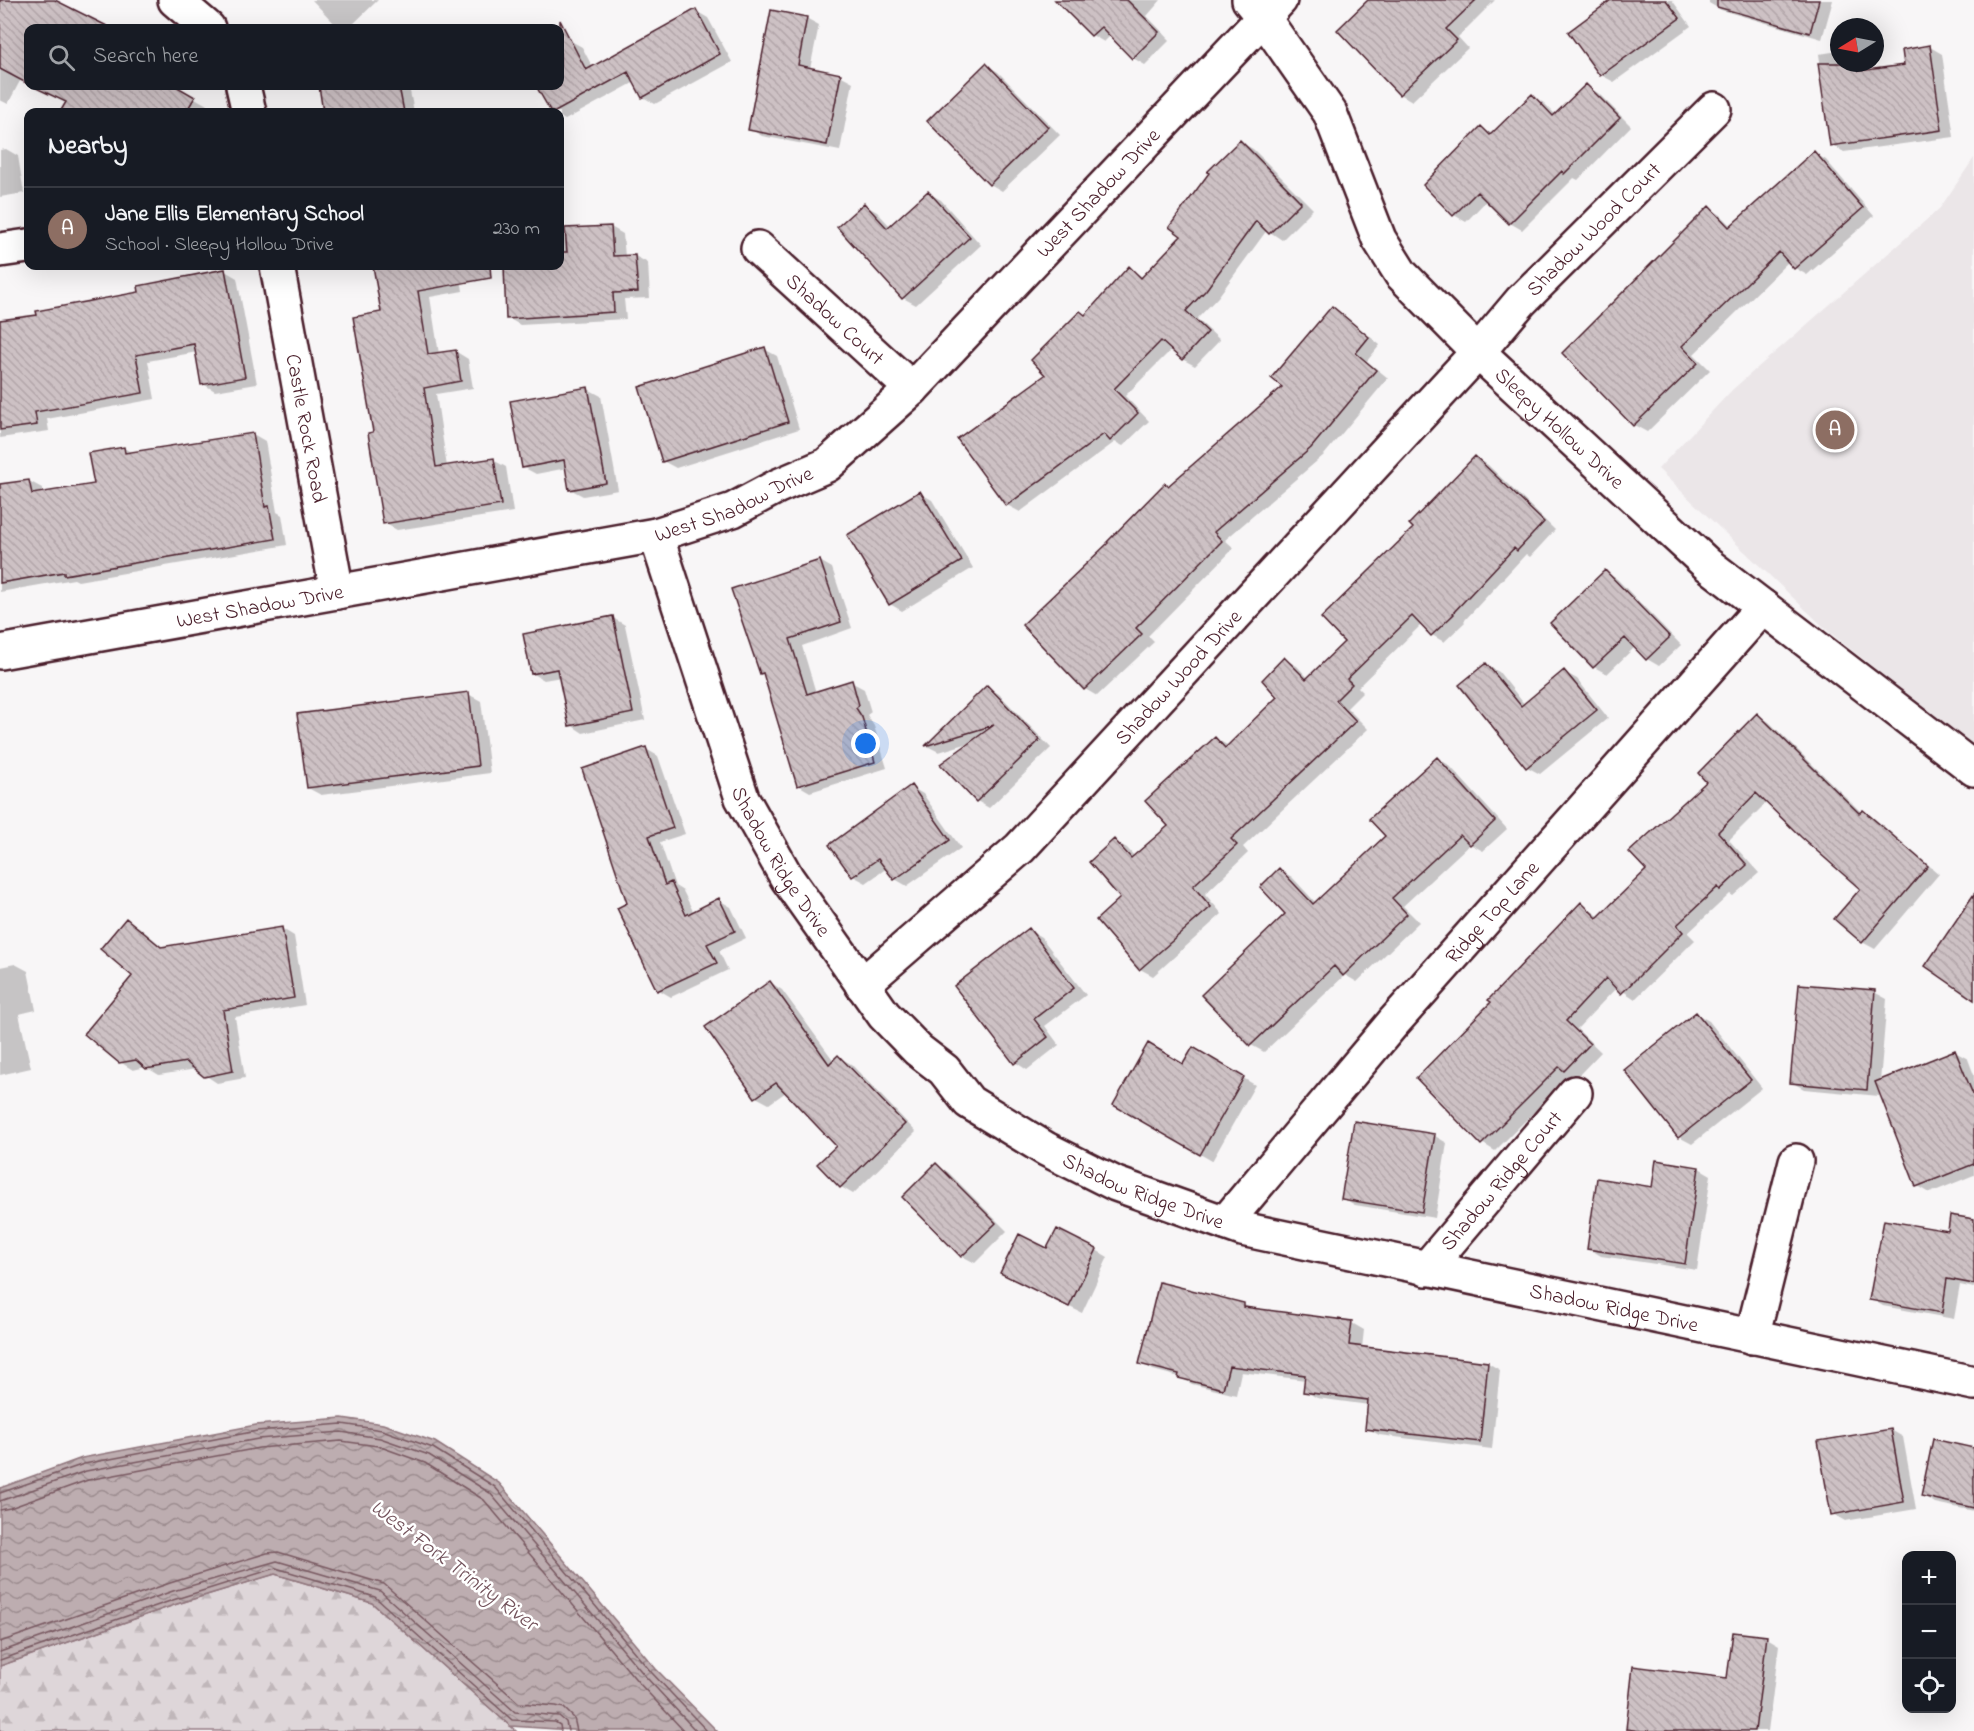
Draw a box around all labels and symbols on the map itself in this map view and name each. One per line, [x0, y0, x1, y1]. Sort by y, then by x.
north arrow [1830, 18, 1884, 72]
street label: West Shadow Drive [1030, 122, 1169, 266]
street label: Shadow Wood Court [1520, 156, 1669, 304]
street label: Shadow Court [778, 267, 890, 374]
street label: Castle Rock Road [276, 352, 333, 506]
street label: Sleepy Hollow Drive [1487, 361, 1631, 498]
pin: A [1816, 408, 1854, 452]
street label: West Shadow Drive [651, 460, 819, 551]
street label: West Shadow Drive [174, 578, 347, 637]
street label: Shadow Wood Drive [1109, 603, 1250, 753]
your location [851, 729, 880, 758]
street label: Shadow Ridge Drive [722, 783, 837, 944]
street label: Ridge Top Lane [1439, 855, 1548, 971]
street label: Shadow Ridge Court [1434, 1105, 1571, 1259]
street label: Shadow Ridge Drive [1057, 1146, 1228, 1239]
street label: Shadow Ridge Drive [1526, 1277, 1701, 1342]
water label: West Fork Trinity River [363, 1493, 546, 1642]

